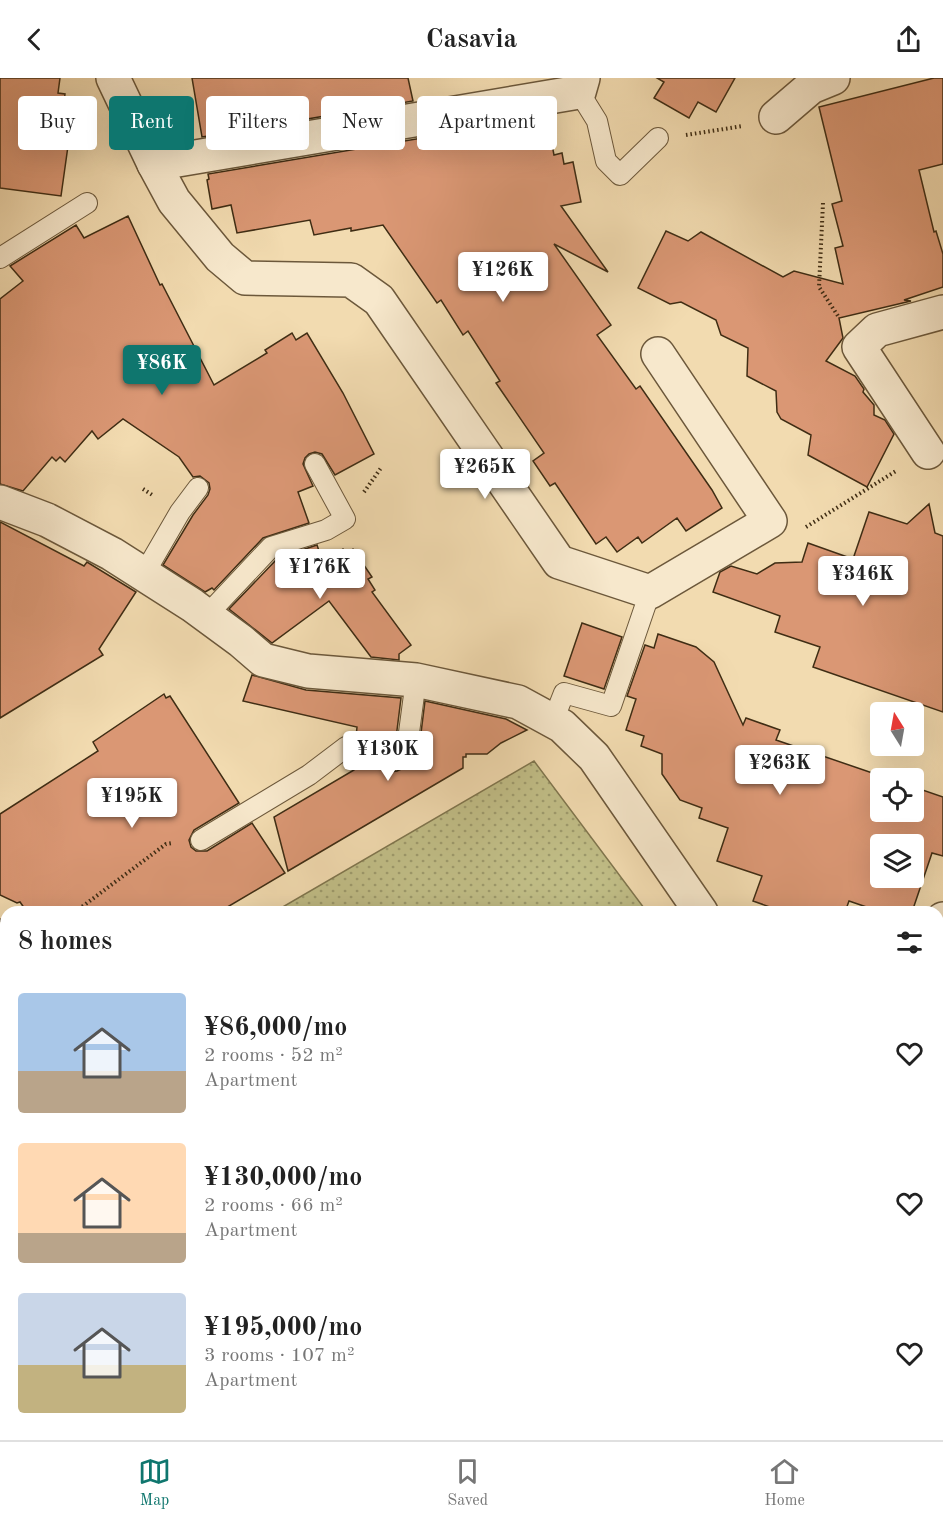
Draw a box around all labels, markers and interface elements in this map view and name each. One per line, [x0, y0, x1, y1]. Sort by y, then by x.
icon: back [18, 23, 51, 56]
icon: share [892, 23, 925, 56]
text: Casavia [426, 26, 517, 53]
chip: Buy [18, 96, 97, 150]
chip: Rent [109, 96, 194, 150]
chip: Filters [206, 96, 309, 150]
chip: New [321, 96, 405, 150]
chip: Apartment [417, 96, 557, 150]
pin: ¥126K [461, 252, 545, 303]
text: ¥126K [472, 261, 534, 281]
pin: ¥86K [126, 345, 198, 396]
text: ¥86K [137, 354, 187, 374]
pin: ¥265K [443, 449, 527, 500]
text: ¥265K [454, 458, 516, 478]
pin: ¥176K [278, 549, 362, 600]
pin: ¥346K [821, 556, 905, 607]
text: ¥176K [289, 558, 351, 578]
text: ¥346K [832, 565, 894, 585]
north arrow [870, 702, 924, 756]
map controls [870, 702, 924, 888]
pin: ¥130K [346, 731, 430, 782]
text: ¥130K [357, 740, 419, 760]
pin: ¥263K [738, 745, 822, 796]
text: ¥263K [749, 754, 811, 774]
button: locate [870, 768, 924, 822]
pin: ¥195K [90, 778, 174, 829]
text: ¥195K [101, 787, 163, 807]
button: layers [870, 834, 924, 888]
icon: filters [893, 926, 926, 959]
text: 8 homes [18, 929, 112, 955]
text: ¥86,000/mo [204, 1015, 347, 1041]
icon: home [66, 1017, 138, 1089]
icon: heart [893, 1037, 926, 1070]
text: 2 rooms · 52 m² [204, 1046, 343, 1066]
text: Apartment [204, 1071, 298, 1091]
text: ¥130,000/mo [204, 1165, 362, 1191]
icon: home [66, 1167, 138, 1239]
icon: heart [893, 1187, 926, 1220]
text: 2 rooms · 66 m² [204, 1196, 343, 1216]
text: Apartment [204, 1221, 298, 1241]
text: ¥195,000/mo [204, 1315, 362, 1341]
icon: home [66, 1317, 138, 1389]
icon: heart [893, 1337, 926, 1370]
text: 3 rooms · 107 m² [204, 1346, 354, 1366]
text: Apartment [204, 1371, 298, 1391]
tab: Map [138, 1455, 171, 1511]
tab: Saved [447, 1455, 488, 1511]
tab: Home [764, 1455, 805, 1511]

